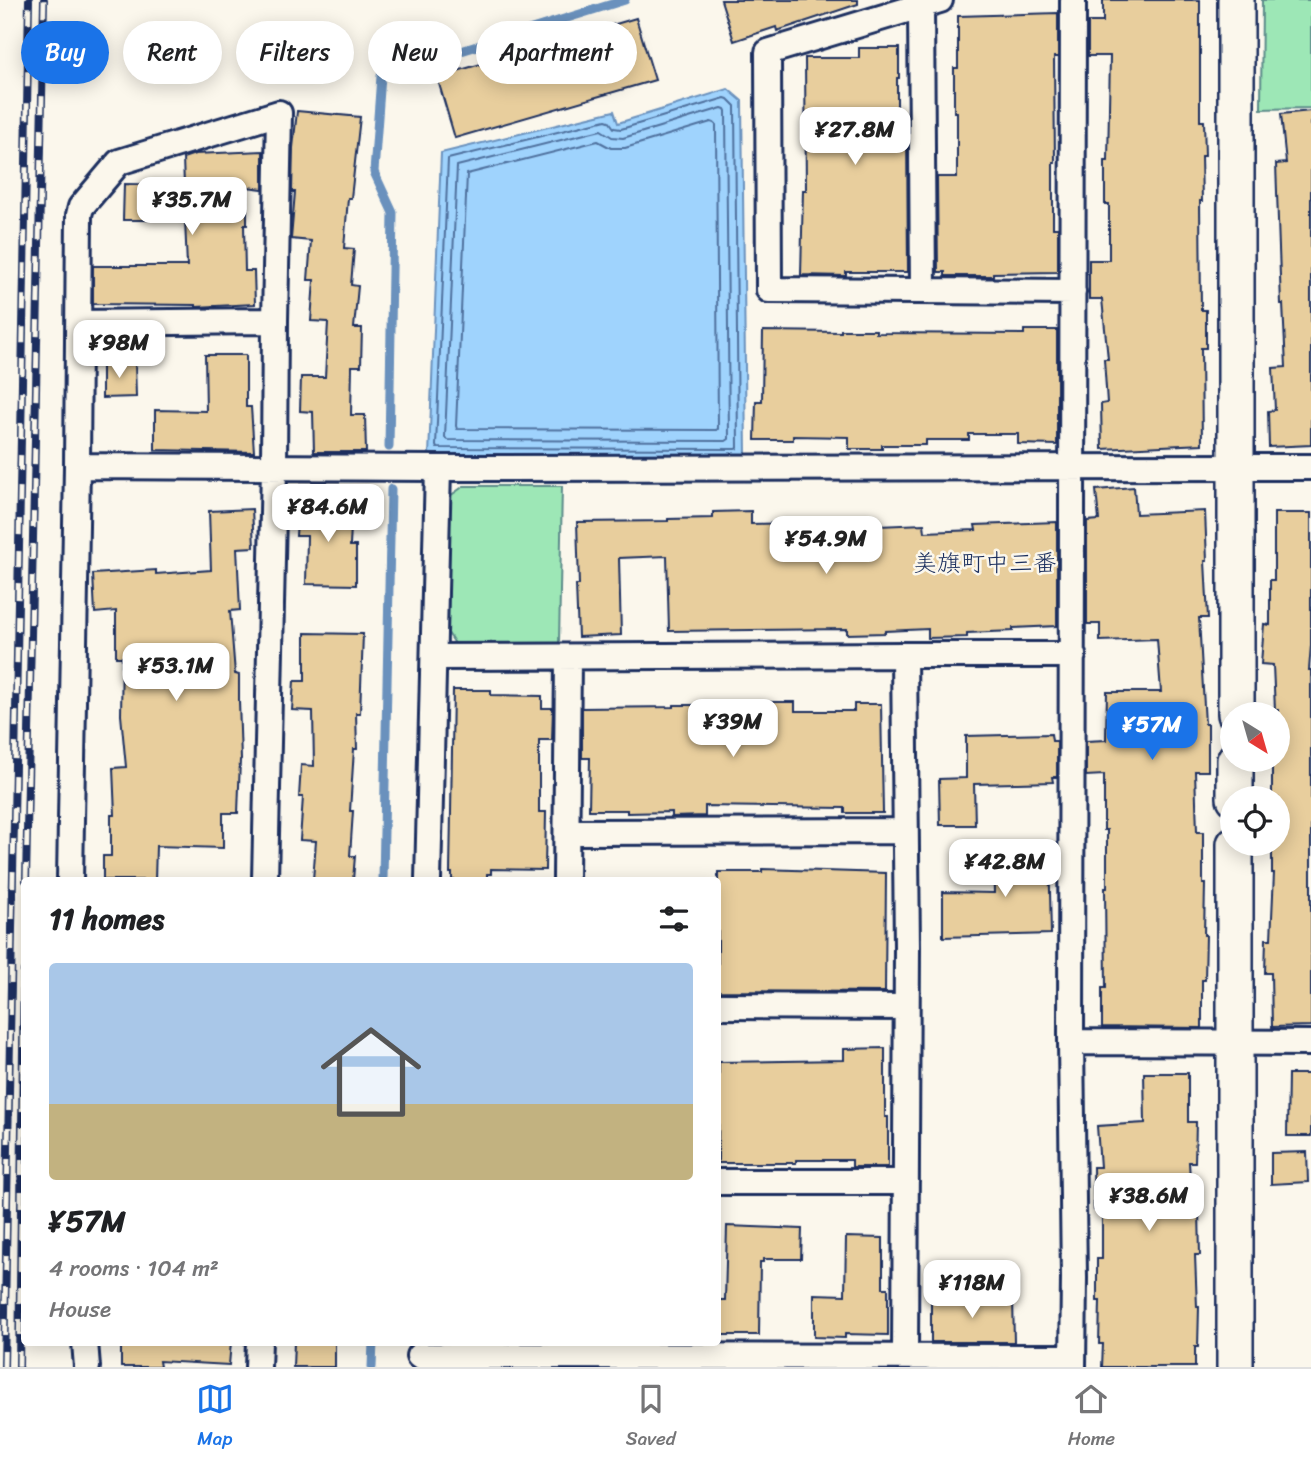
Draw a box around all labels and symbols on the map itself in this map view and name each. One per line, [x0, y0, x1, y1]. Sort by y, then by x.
pin: ¥27.8M [798, 108, 912, 167]
pin: ¥35.7M [135, 177, 249, 237]
pin: ¥98M [78, 320, 160, 380]
pin: ¥84.6M [271, 484, 385, 544]
pin: ¥54.9M [769, 516, 883, 576]
district label: 美旗町中三番 [913, 542, 1057, 584]
pin: ¥53.1M [119, 644, 233, 703]
pin: ¥39M [692, 700, 774, 759]
pin: ¥57M [1111, 702, 1193, 762]
north arrow [1220, 702, 1290, 772]
pin: ¥42.8M [948, 839, 1062, 899]
pin: ¥38.6M [1092, 1174, 1206, 1233]
pin: ¥118M [923, 1260, 1021, 1320]

